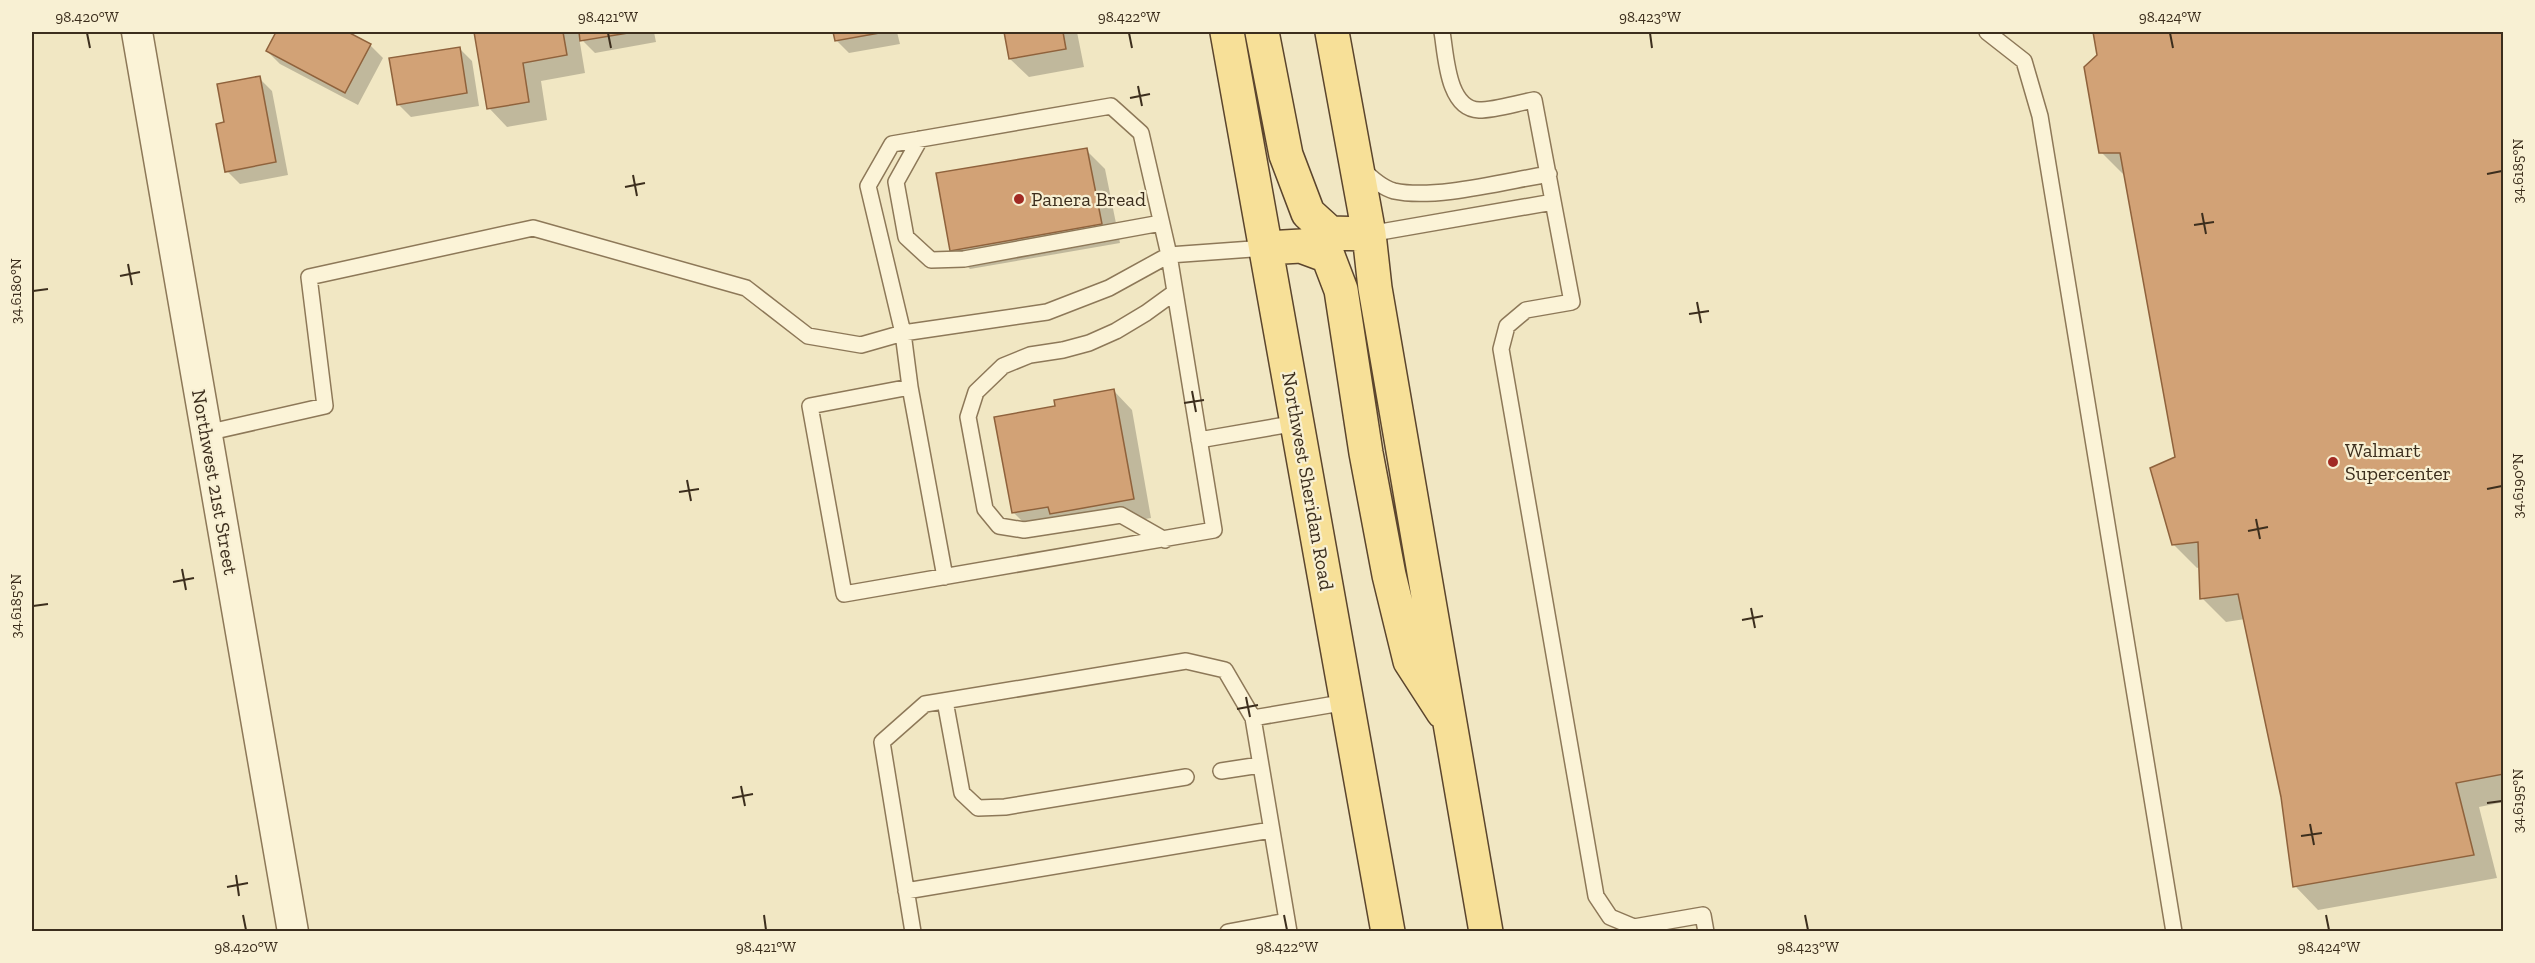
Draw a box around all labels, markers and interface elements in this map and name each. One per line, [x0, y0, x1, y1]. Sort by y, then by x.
text: 98.420°W [55, 8, 119, 26]
text: 98.421°W [578, 8, 638, 26]
text: 98.422°W [1098, 8, 1160, 26]
text: 98.423°W [1619, 8, 1681, 26]
text: 98.424°W [2139, 8, 2201, 26]
text: 34.6185°N [2509, 139, 2527, 203]
place label: Panera Bread [1031, 187, 1146, 211]
marker: Panera Bread [1012, 192, 1026, 206]
text: 34.6180°N [7, 258, 25, 324]
street label: Northwest Sheridan Road [1277, 370, 1339, 592]
street label: Northwest 21st Street [187, 387, 243, 577]
place label: Walmart Supercenter [2345, 438, 2451, 485]
text: 34.6190°N [2509, 453, 2527, 519]
marker: Walmart Supercenter [2326, 455, 2340, 469]
text: 34.6185°N [7, 574, 25, 638]
text: 34.6195°N [2509, 769, 2527, 833]
text: 98.420°W [214, 938, 278, 956]
text: 98.421°W [736, 938, 796, 956]
text: 98.422°W [1256, 938, 1318, 956]
text: 98.423°W [1777, 938, 1839, 956]
text: 98.424°W [2298, 938, 2360, 956]

